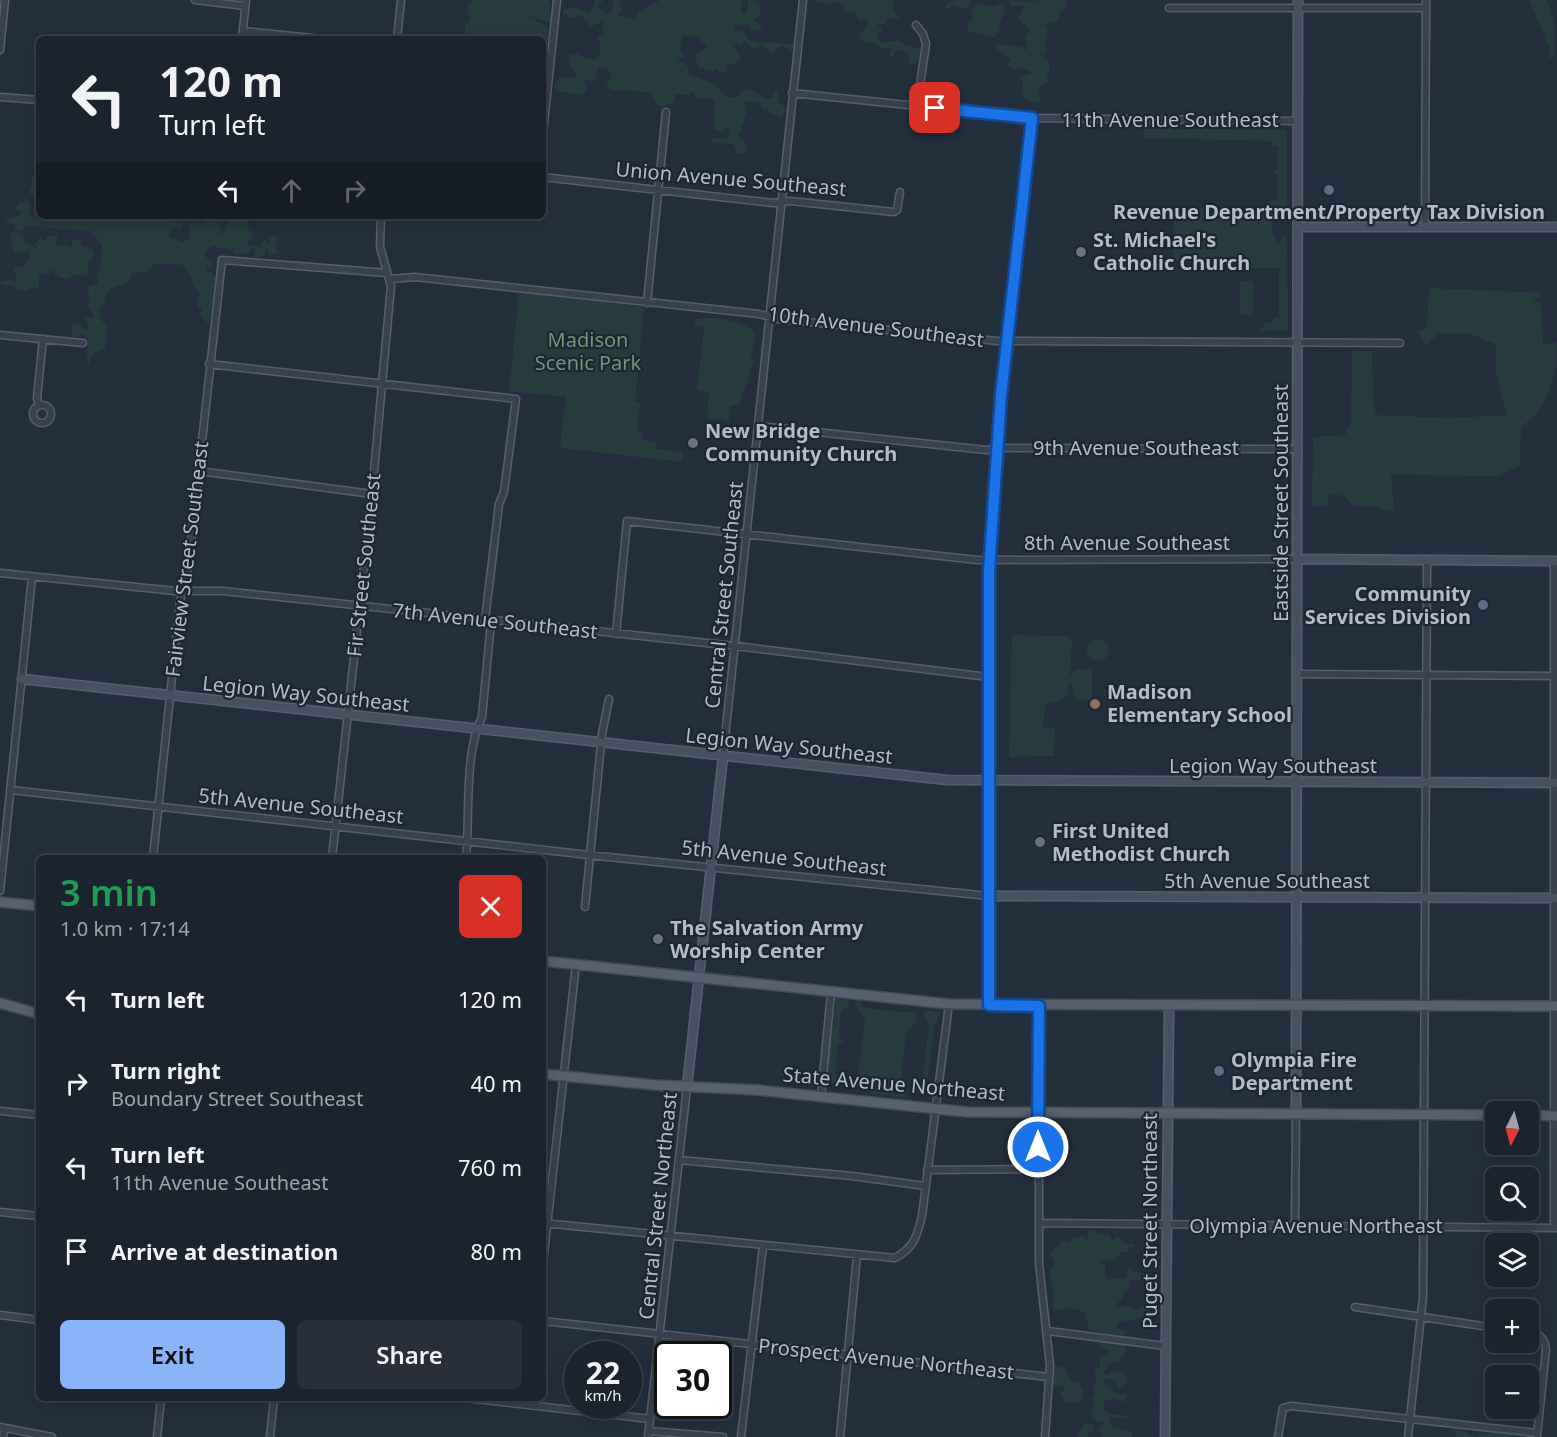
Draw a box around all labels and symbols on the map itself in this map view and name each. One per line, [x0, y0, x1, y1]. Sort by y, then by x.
pin [909, 82, 960, 133]
street label: 11th Avenue Southeast [1061, 106, 1279, 133]
street label: Union Avenue Southeast [615, 155, 848, 202]
marker: Revenue Department/Property Tax Division [1322, 183, 1336, 197]
place label: Revenue Department/Property Tax Division [1113, 198, 1545, 225]
place label: St. Michael's Catholic Church [1093, 226, 1250, 276]
marker: St. Michael's Catholic Church [1074, 245, 1088, 259]
street label: 10th Avenue Southeast [767, 300, 986, 353]
park label: Madison Scenic Park [535, 326, 642, 376]
street label: Eastside Street Southeast [1267, 384, 1294, 622]
place label: New Bridge Community Church [705, 417, 897, 467]
street label: 9th Avenue Southeast [1033, 434, 1239, 461]
marker: New Bridge Community Church [686, 436, 700, 450]
street label: Fairview Street Southeast [159, 439, 214, 678]
street label: Fir Street Southeast [340, 472, 387, 658]
street label: Central Street Southeast [698, 480, 749, 710]
street label: 8th Avenue Southeast [1024, 529, 1230, 556]
place label: Community Services Division [1305, 580, 1472, 630]
street label: 7th Avenue Southeast [391, 596, 599, 645]
marker: Community Services Division [1476, 598, 1490, 612]
street label: Legion Way Southeast [201, 669, 411, 718]
place label: Madison Elementary School [1107, 678, 1292, 728]
marker: Madison Elementary School [1088, 697, 1102, 711]
street label: Legion Way Southeast [684, 721, 894, 770]
street label: Legion Way Southeast [1169, 752, 1377, 779]
street label: 5th Avenue Southeast [197, 781, 405, 830]
place label: First United Methodist Church [1052, 817, 1230, 867]
street label: 5th Avenue Southeast [680, 833, 888, 882]
marker: First United Methodist Church [1033, 835, 1047, 849]
street label: 5th Avenue Southeast [1164, 867, 1370, 894]
place label: The Salvation Army Worship Center [670, 914, 864, 964]
marker: The Salvation Army Worship Center [651, 932, 665, 946]
place label: Olympia Fire Department [1231, 1046, 1357, 1096]
street label: State Avenue Northeast [782, 1060, 1006, 1107]
marker: Olympia Fire Department [1212, 1064, 1226, 1078]
street label: Central Street Northeast [632, 1091, 683, 1321]
north arrow [1485, 1101, 1539, 1155]
street label: Puget Street Northeast [1136, 1113, 1163, 1329]
position arrow [1006, 1115, 1070, 1179]
street label: Olympia Avenue Northeast [1189, 1212, 1443, 1239]
street label: Prospect Avenue Northeast [757, 1332, 1015, 1385]
speed limit sign: 30 [654, 1341, 732, 1419]

